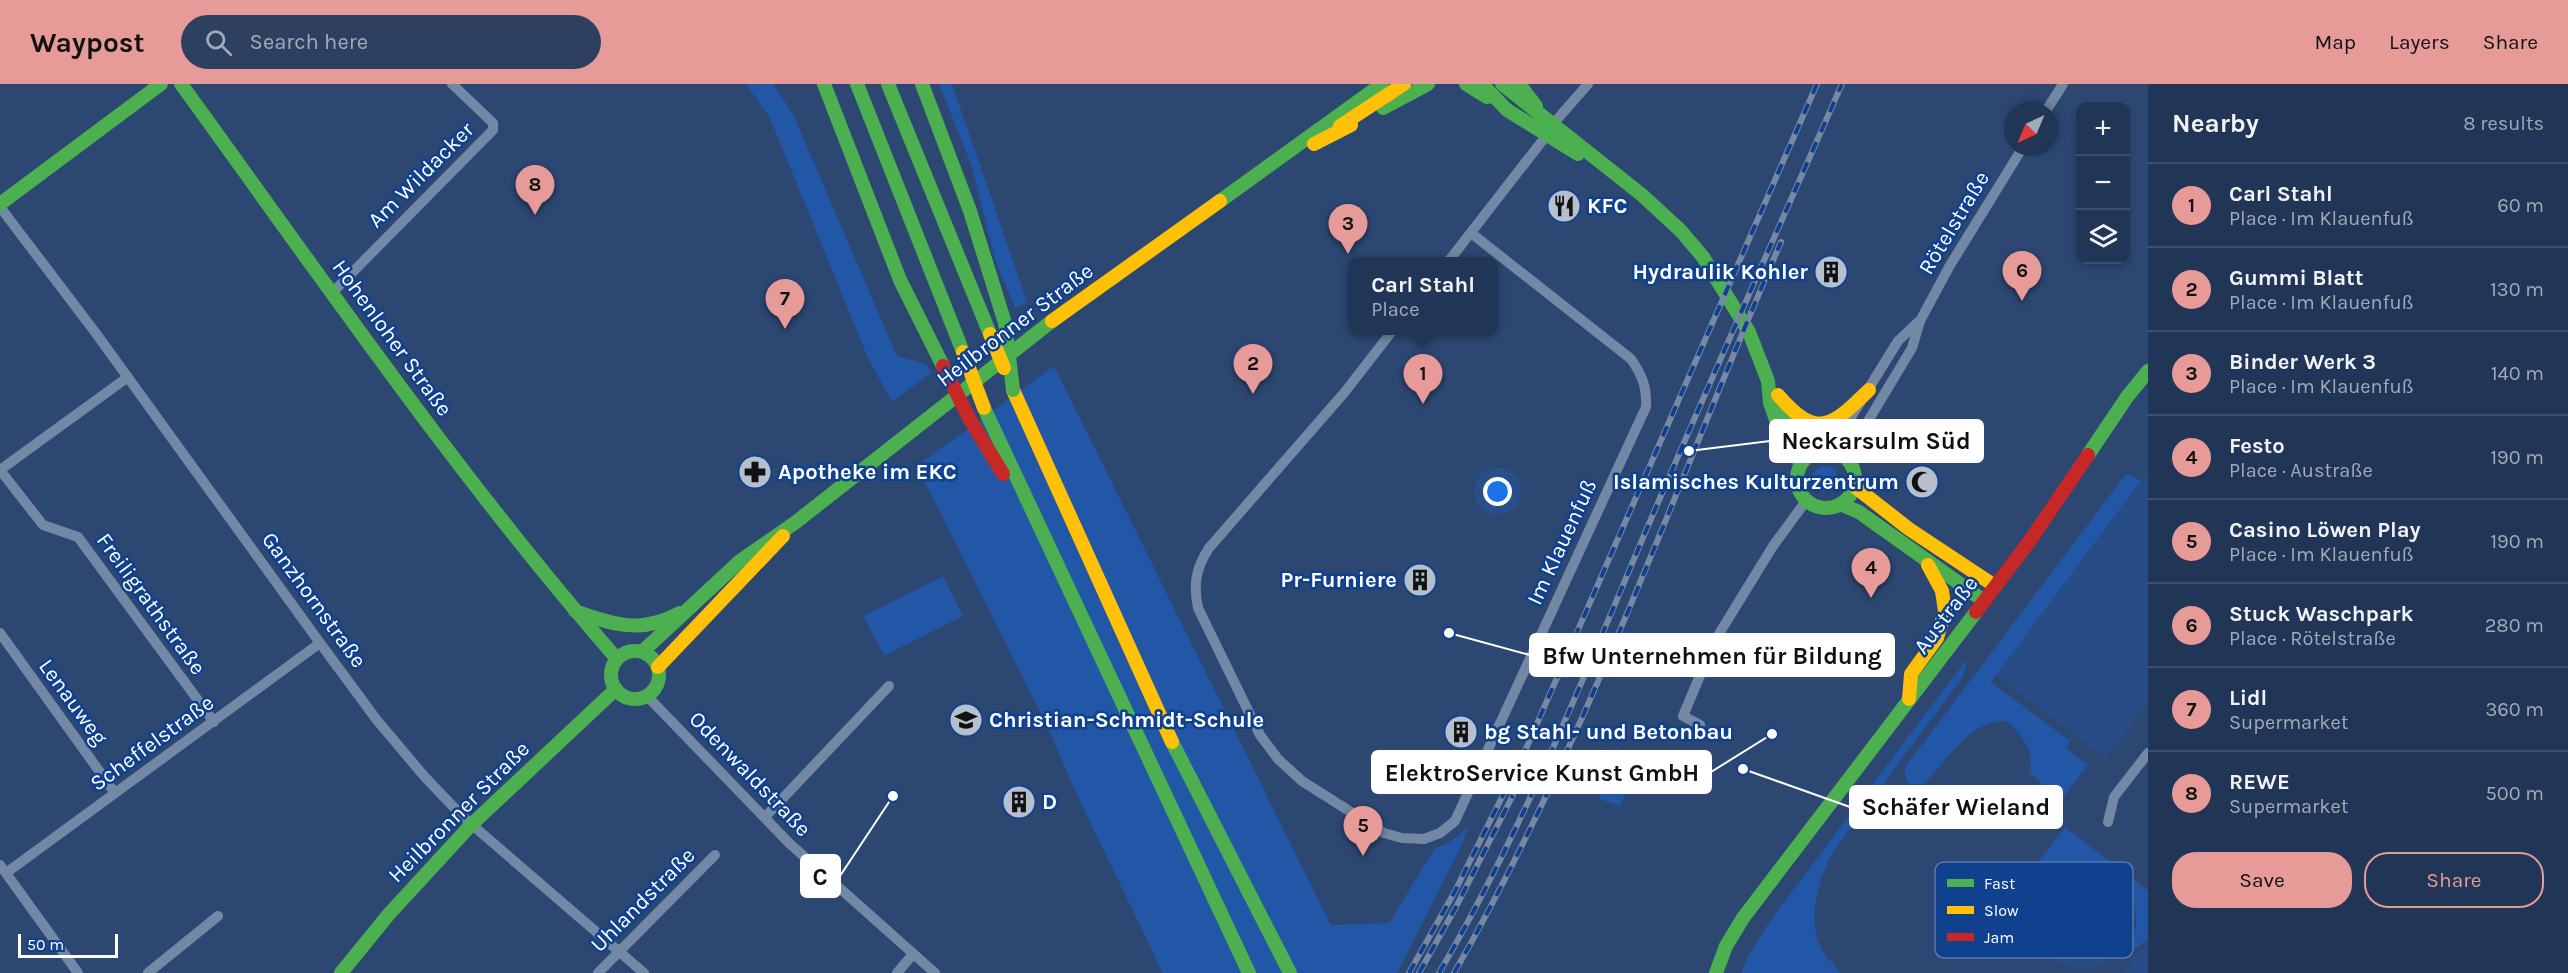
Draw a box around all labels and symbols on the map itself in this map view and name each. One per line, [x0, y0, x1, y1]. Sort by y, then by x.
north arrow [2004, 102, 2058, 156]
street label: Am Wildacker [363, 117, 479, 233]
pin: 8 [516, 166, 554, 215]
street label: Rötelstraße [1913, 167, 1995, 279]
restaurant icon: KFC [1546, 188, 1582, 224]
place label: KFC [1587, 193, 1627, 219]
pin: 3 [1328, 204, 1368, 254]
pin: 6 [2002, 252, 2042, 301]
building icon: Hydraulik Kohler [1813, 254, 1849, 290]
street label: Hohenloher Straße [327, 255, 457, 421]
street label: Heilbronner Straße [932, 258, 1098, 392]
place label: Hydraulik Kohler [1633, 259, 1808, 285]
pin: 7 [766, 280, 804, 329]
pin: 2 [1234, 344, 1272, 394]
pin: 1 [1404, 354, 1442, 404]
callout: Neckarsulm Süd [1770, 420, 1983, 462]
text: Neckarsulm Süd [1781, 427, 1971, 455]
pharmacy icon: Apotheke im EKC [737, 454, 773, 490]
place label: Apotheke im EKC [778, 459, 957, 485]
mosque icon: Islamisches Kulturzentrum [1904, 464, 1940, 500]
place label: Islamisches Kulturzentrum [1613, 469, 1899, 495]
street label: Im Klauenfuß [1522, 475, 1602, 609]
your location [1483, 477, 1512, 506]
street label: Ganzhornstraße [256, 527, 372, 673]
street label: Freiligrathstraße [91, 528, 211, 680]
pin: 4 [1852, 548, 1890, 598]
building icon: Pr-Furniere [1402, 562, 1438, 598]
place label: Pr-Furniere [1281, 567, 1397, 593]
street label: Austraße [1908, 571, 1984, 659]
callout: Bfw Unternehmen für Bildung [1530, 634, 1894, 676]
text: Bfw Unternehmen für Bildung [1542, 642, 1882, 670]
street label: Lenauweg [33, 654, 113, 751]
street label: Scheffelstraße [85, 689, 219, 797]
school or university icon: Christian-Schmidt-Schule [948, 702, 984, 738]
street label: Odenwaldstraße [684, 706, 816, 842]
place label: Christian-Schmidt-Schule [989, 707, 1264, 733]
building icon: bg Stahl- und Betonbau [1443, 714, 1479, 750]
place label: bg Stahl- und Betonbau [1484, 719, 1733, 745]
street label: Heilbronner Straße [383, 736, 535, 888]
callout: ElektroService Kunst GmbH [1372, 751, 1711, 793]
text: ElektroService Kunst GmbH [1385, 759, 1699, 787]
building icon: D [1001, 784, 1037, 820]
callout: Schäfer Wieland [1850, 786, 2062, 828]
place label: D [1042, 789, 1057, 815]
text: Schäfer Wieland [1862, 793, 2050, 821]
pin: 5 [1344, 806, 1382, 856]
street label: Uhlandstraße [585, 842, 701, 958]
callout: C [801, 855, 840, 897]
legend [1935, 862, 2133, 958]
text: C [812, 863, 828, 891]
text: Fast [1984, 874, 2015, 893]
text: Slow [1984, 901, 2019, 920]
text: Jam [1984, 928, 2014, 947]
scale bar [18, 931, 118, 958]

